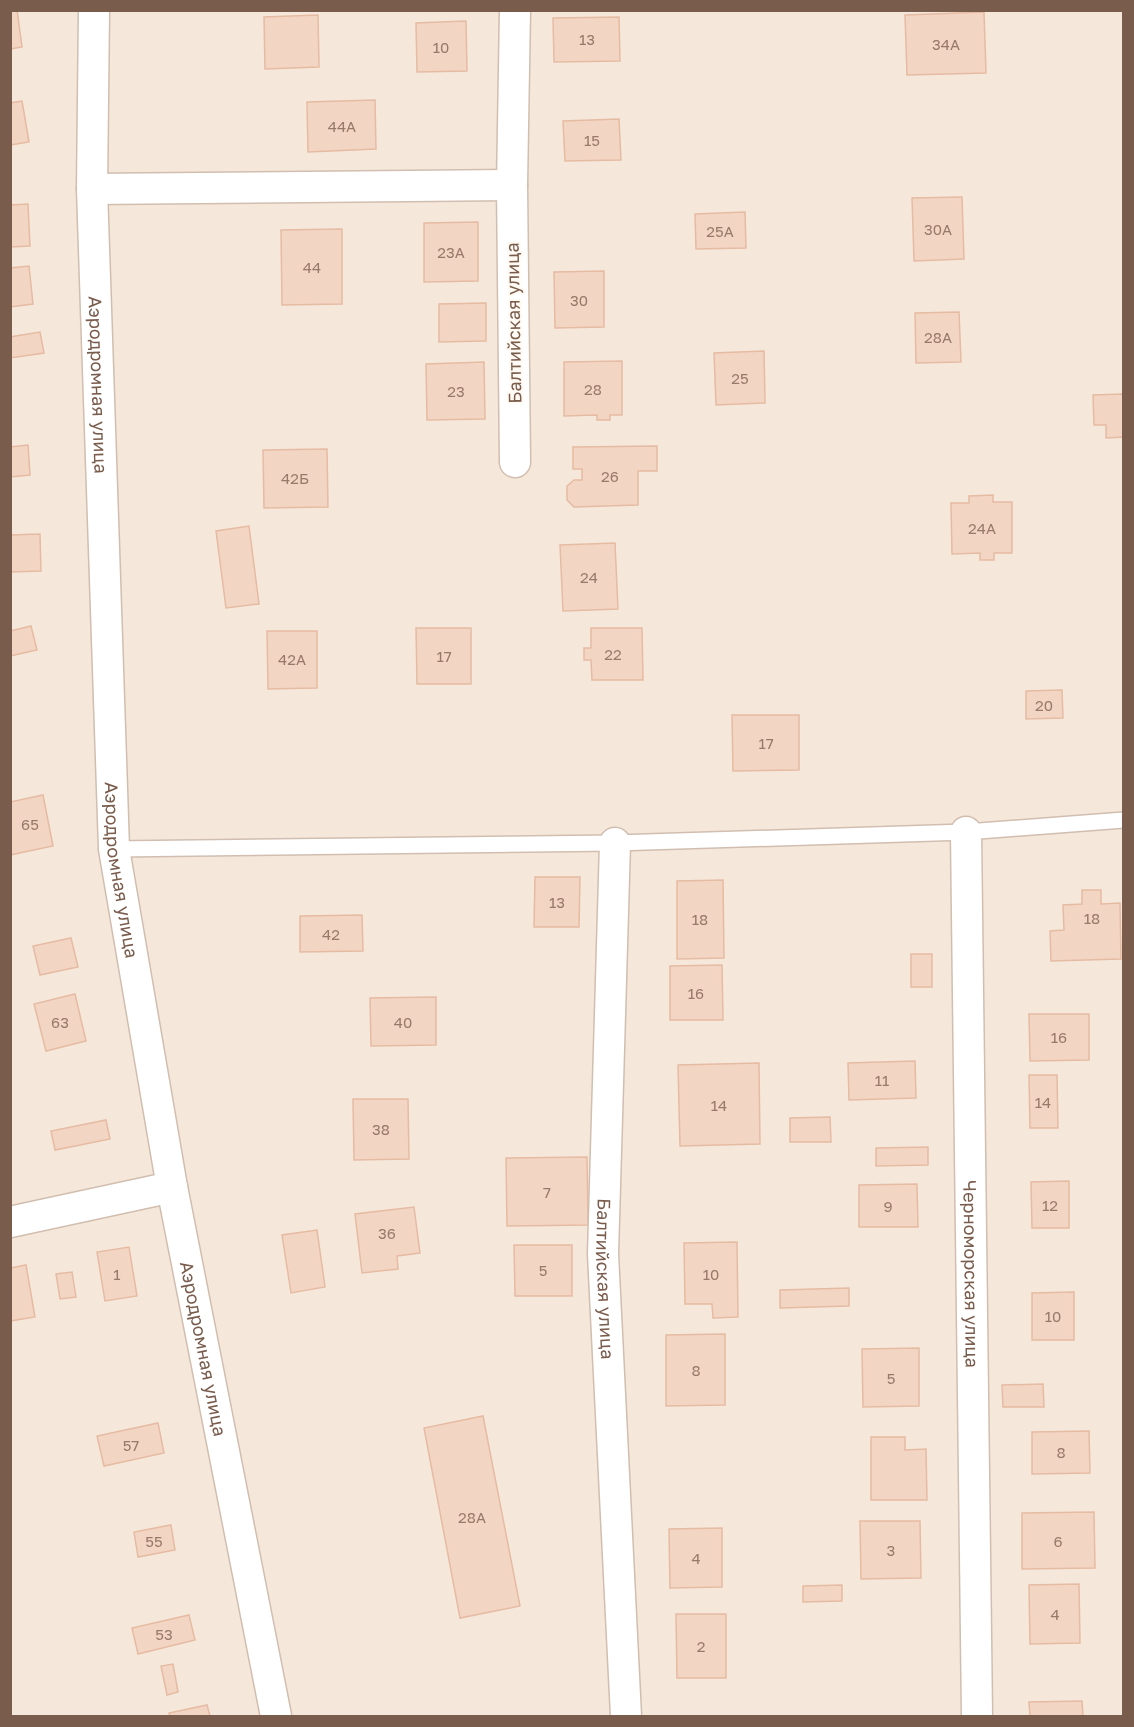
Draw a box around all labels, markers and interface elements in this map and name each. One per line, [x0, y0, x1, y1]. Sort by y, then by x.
house number: 13 [579, 30, 595, 48]
house number: 34А [932, 35, 960, 53]
house number: 10 [433, 38, 449, 56]
house number: 44А [328, 117, 356, 135]
house number: 15 [584, 131, 600, 149]
house number: 30А [924, 220, 952, 238]
house number: 25А [706, 222, 734, 240]
street label: Балтийская улица [501, 242, 525, 404]
house number: 23А [437, 243, 465, 261]
house number: 44 [303, 258, 321, 276]
house number: 30 [570, 291, 588, 309]
street label: Аэродромная улица [85, 296, 112, 474]
house number: 28А [924, 328, 952, 346]
house number: 25 [731, 369, 749, 387]
house number: 28 [584, 380, 602, 398]
house number: 23 [447, 382, 465, 400]
house number: 26 [601, 467, 619, 485]
house number: 42Б [281, 469, 309, 487]
house number: 24А [968, 519, 996, 537]
house number: 24 [580, 568, 598, 586]
house number: 22 [604, 645, 622, 663]
house number: 17 [436, 647, 452, 665]
house number: 42А [278, 650, 306, 668]
house number: 20 [1035, 696, 1053, 714]
house number: 17 [758, 734, 774, 752]
street label: Аэродромная улица [101, 781, 144, 960]
house number: 65 [21, 815, 39, 833]
house number: 13 [549, 893, 565, 911]
house number: 18 [1084, 909, 1100, 927]
house number: 18 [692, 910, 708, 928]
house number: 42 [322, 925, 340, 943]
house number: 16 [688, 984, 704, 1002]
house number: 63 [51, 1013, 69, 1031]
house number: 40 [394, 1013, 412, 1031]
house number: 16 [1051, 1028, 1067, 1046]
house number: 11 [875, 1071, 889, 1089]
house number: 14 [1035, 1093, 1051, 1111]
house number: 14 [711, 1096, 727, 1114]
house number: 38 [372, 1120, 390, 1138]
street label: Черноморская улица [959, 1180, 984, 1368]
house number: 7 [543, 1183, 551, 1201]
house number: 12 [1042, 1196, 1058, 1214]
house number: 9 [883, 1197, 893, 1215]
street label: Балтийская улица [592, 1198, 619, 1360]
house number: 36 [378, 1224, 396, 1242]
street label: Аэродромная улица [176, 1259, 232, 1438]
house number: 5 [539, 1261, 547, 1279]
house number: 1 [113, 1265, 121, 1283]
house number: 10 [703, 1265, 719, 1283]
house number: 10 [1045, 1307, 1061, 1325]
house number: 8 [691, 1361, 701, 1379]
house number: 5 [887, 1369, 895, 1387]
house number: 57 [123, 1436, 139, 1454]
house number: 8 [1056, 1443, 1066, 1461]
house number: 28А [458, 1508, 486, 1526]
house number: 55 [145, 1532, 163, 1550]
house number: 6 [1053, 1532, 1063, 1550]
house number: 3 [887, 1541, 895, 1559]
house number: 4 [691, 1549, 701, 1567]
house number: 4 [1050, 1605, 1060, 1623]
house number: 53 [155, 1625, 173, 1643]
house number: 2 [697, 1637, 705, 1655]

